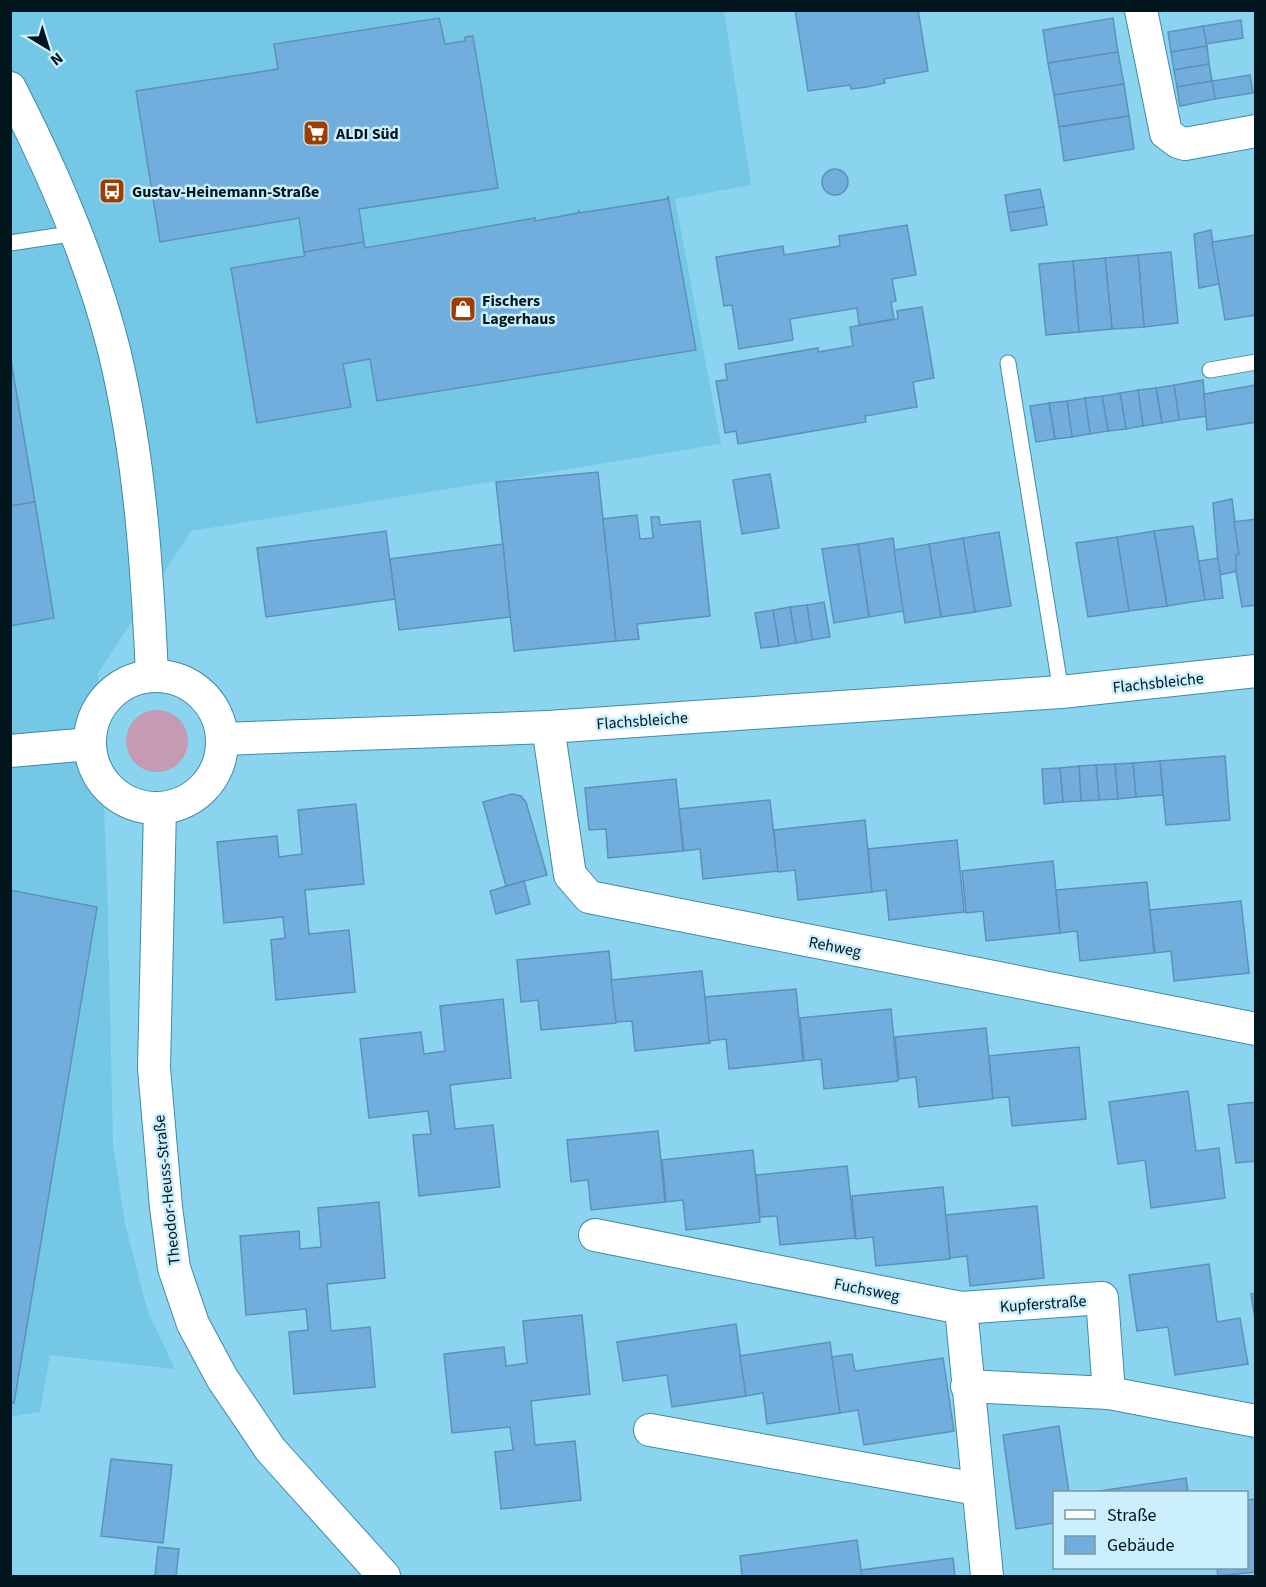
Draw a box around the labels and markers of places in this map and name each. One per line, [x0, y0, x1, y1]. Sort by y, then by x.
supermarket icon: ALDI Süd [301, 118, 331, 148]
place label: ALDI Süd [335, 123, 399, 145]
bus stop icon: Gustav-Heinemann-Straße [97, 176, 127, 206]
place label: Gustav-Heinemann-Straße [132, 181, 319, 203]
place label: Fischers Lagerhaus [482, 290, 555, 330]
shop icon: Fischers Lagerhaus [448, 294, 478, 324]

